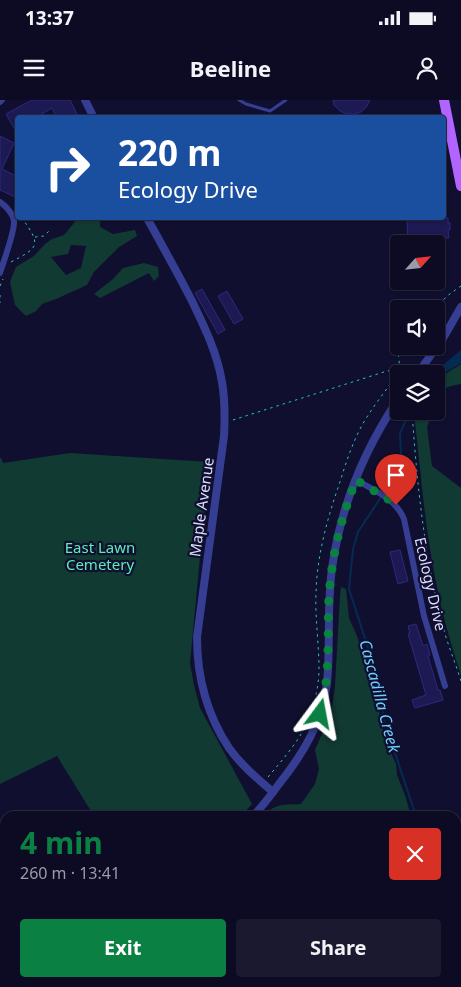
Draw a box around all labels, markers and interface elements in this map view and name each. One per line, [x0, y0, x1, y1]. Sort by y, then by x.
text: 13:37 [25, 5, 74, 31]
text: Beeline [190, 53, 271, 83]
icon: menu [20, 54, 48, 82]
icon: person [413, 54, 441, 82]
text: 220 m [118, 129, 221, 176]
icon: right [35, 135, 100, 200]
text: Ecology Drive [118, 174, 258, 204]
north arrow [390, 235, 445, 290]
map controls [390, 235, 445, 420]
button: sound [390, 300, 445, 355]
button: layers [390, 365, 445, 420]
pin [375, 454, 417, 505]
street label: Maple Avenue [184, 456, 218, 558]
icon: arrive [382, 461, 410, 489]
street label: Ecology Drive [411, 535, 451, 633]
park label: East Lawn Cemetery [65, 537, 135, 574]
water label: Cascadilla Creek [354, 637, 406, 756]
position arrow [293, 687, 345, 739]
text: 4 min [20, 822, 103, 863]
button: close [389, 828, 441, 880]
text: 260 m · 13:41 [20, 862, 120, 884]
button: Exit [20, 919, 226, 977]
button: Share [236, 919, 441, 977]

